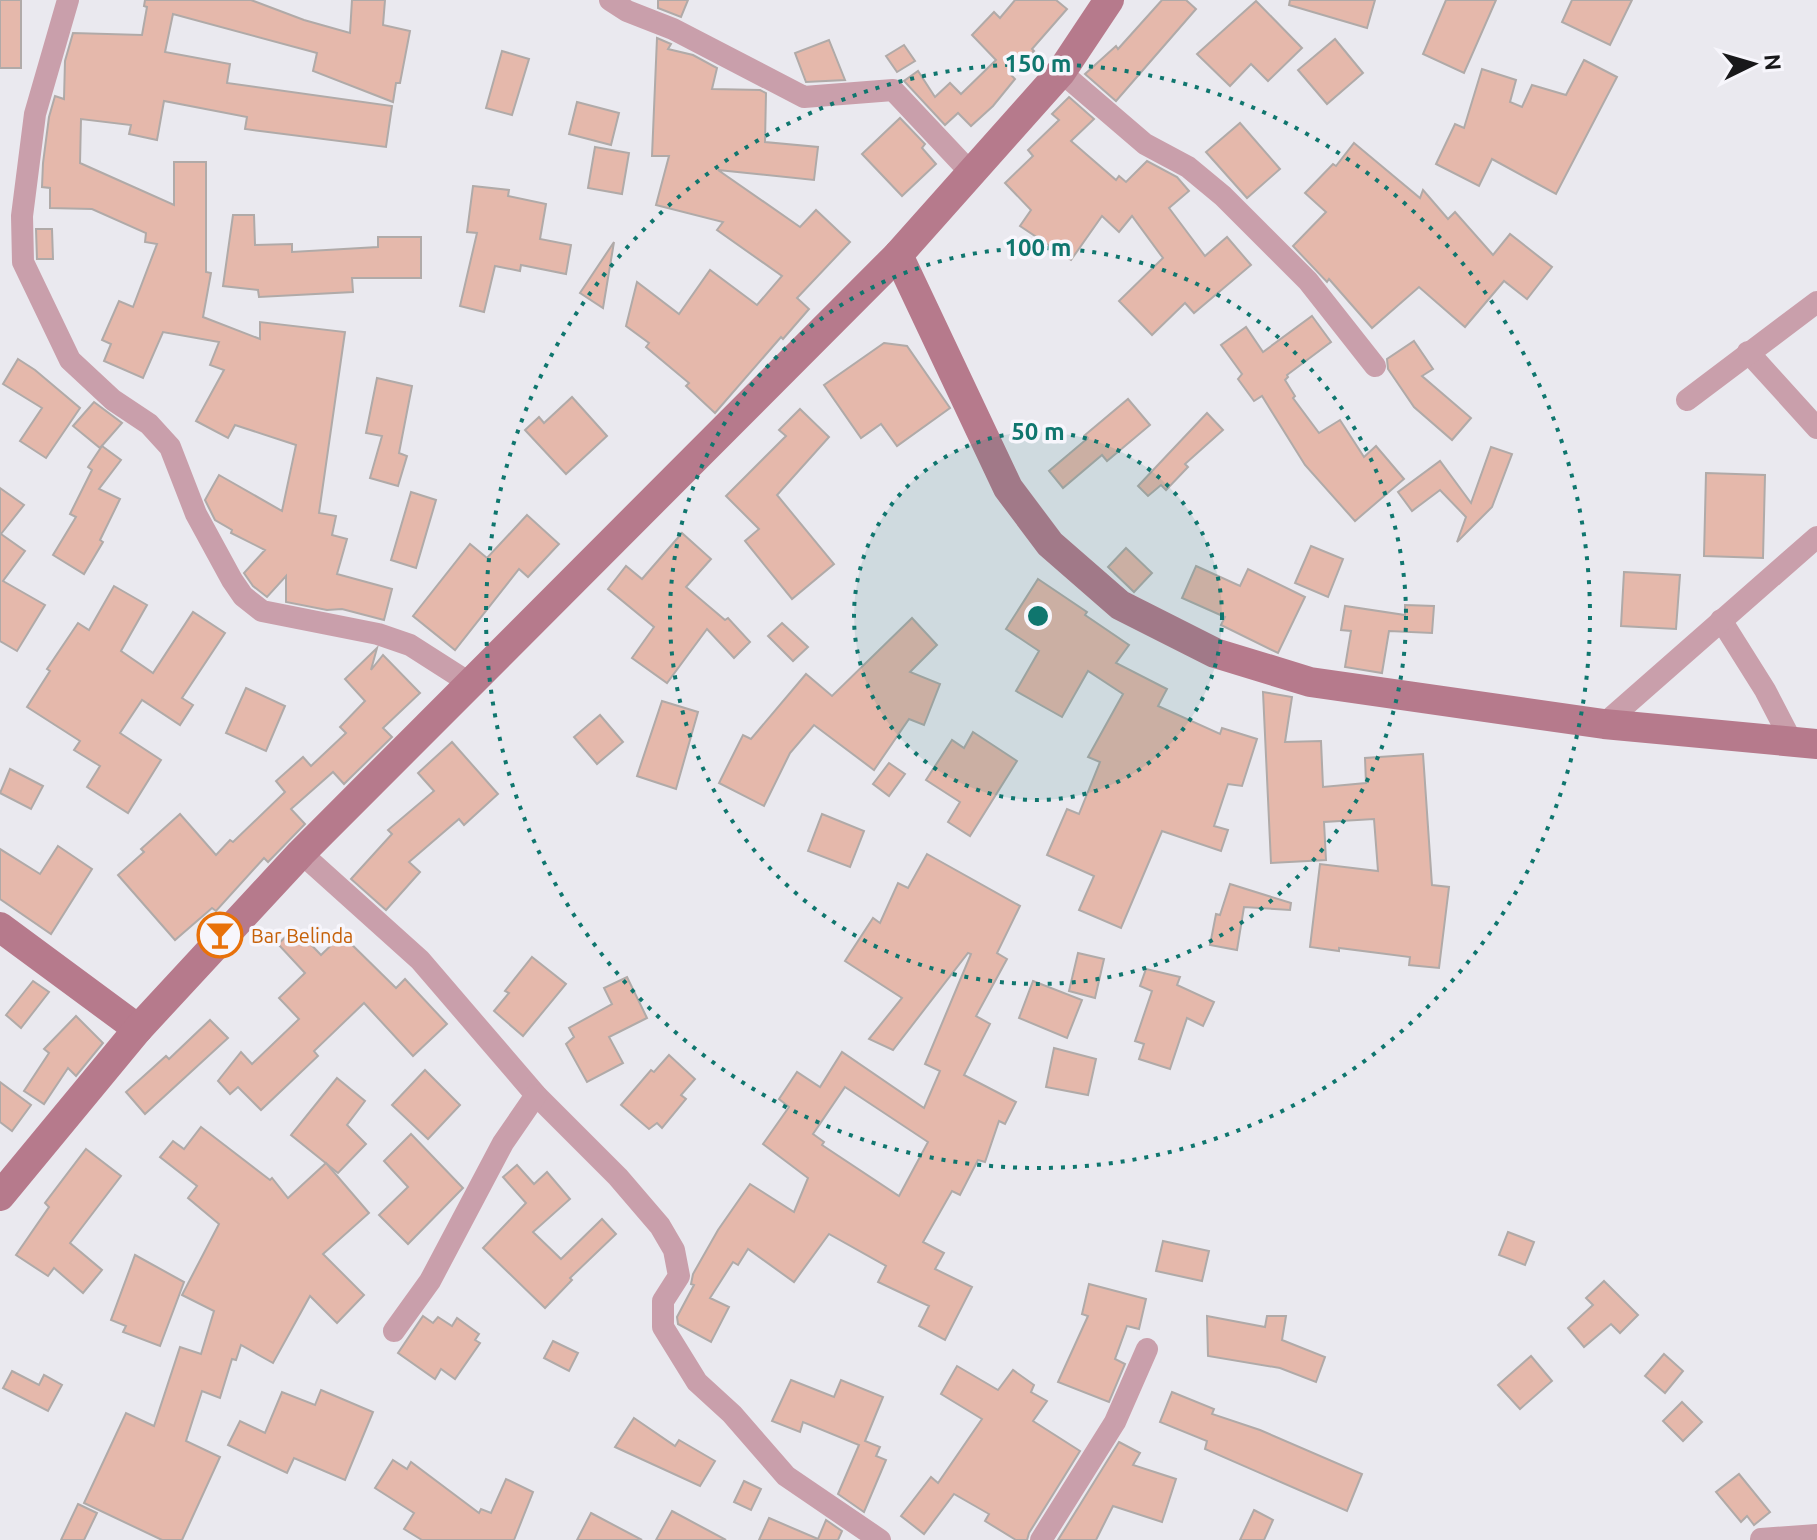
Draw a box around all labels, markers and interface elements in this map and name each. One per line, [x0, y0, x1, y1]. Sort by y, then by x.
north arrow [1713, 24, 1793, 104]
text: 150 m [1005, 50, 1071, 77]
text: N [1760, 53, 1787, 71]
text: 100 m [1005, 234, 1071, 261]
text: 50 m [1011, 418, 1065, 445]
centre of rings [1024, 602, 1052, 630]
bar icon: Bar Belinda [196, 911, 244, 959]
place label: Bar Belinda [251, 924, 353, 947]

